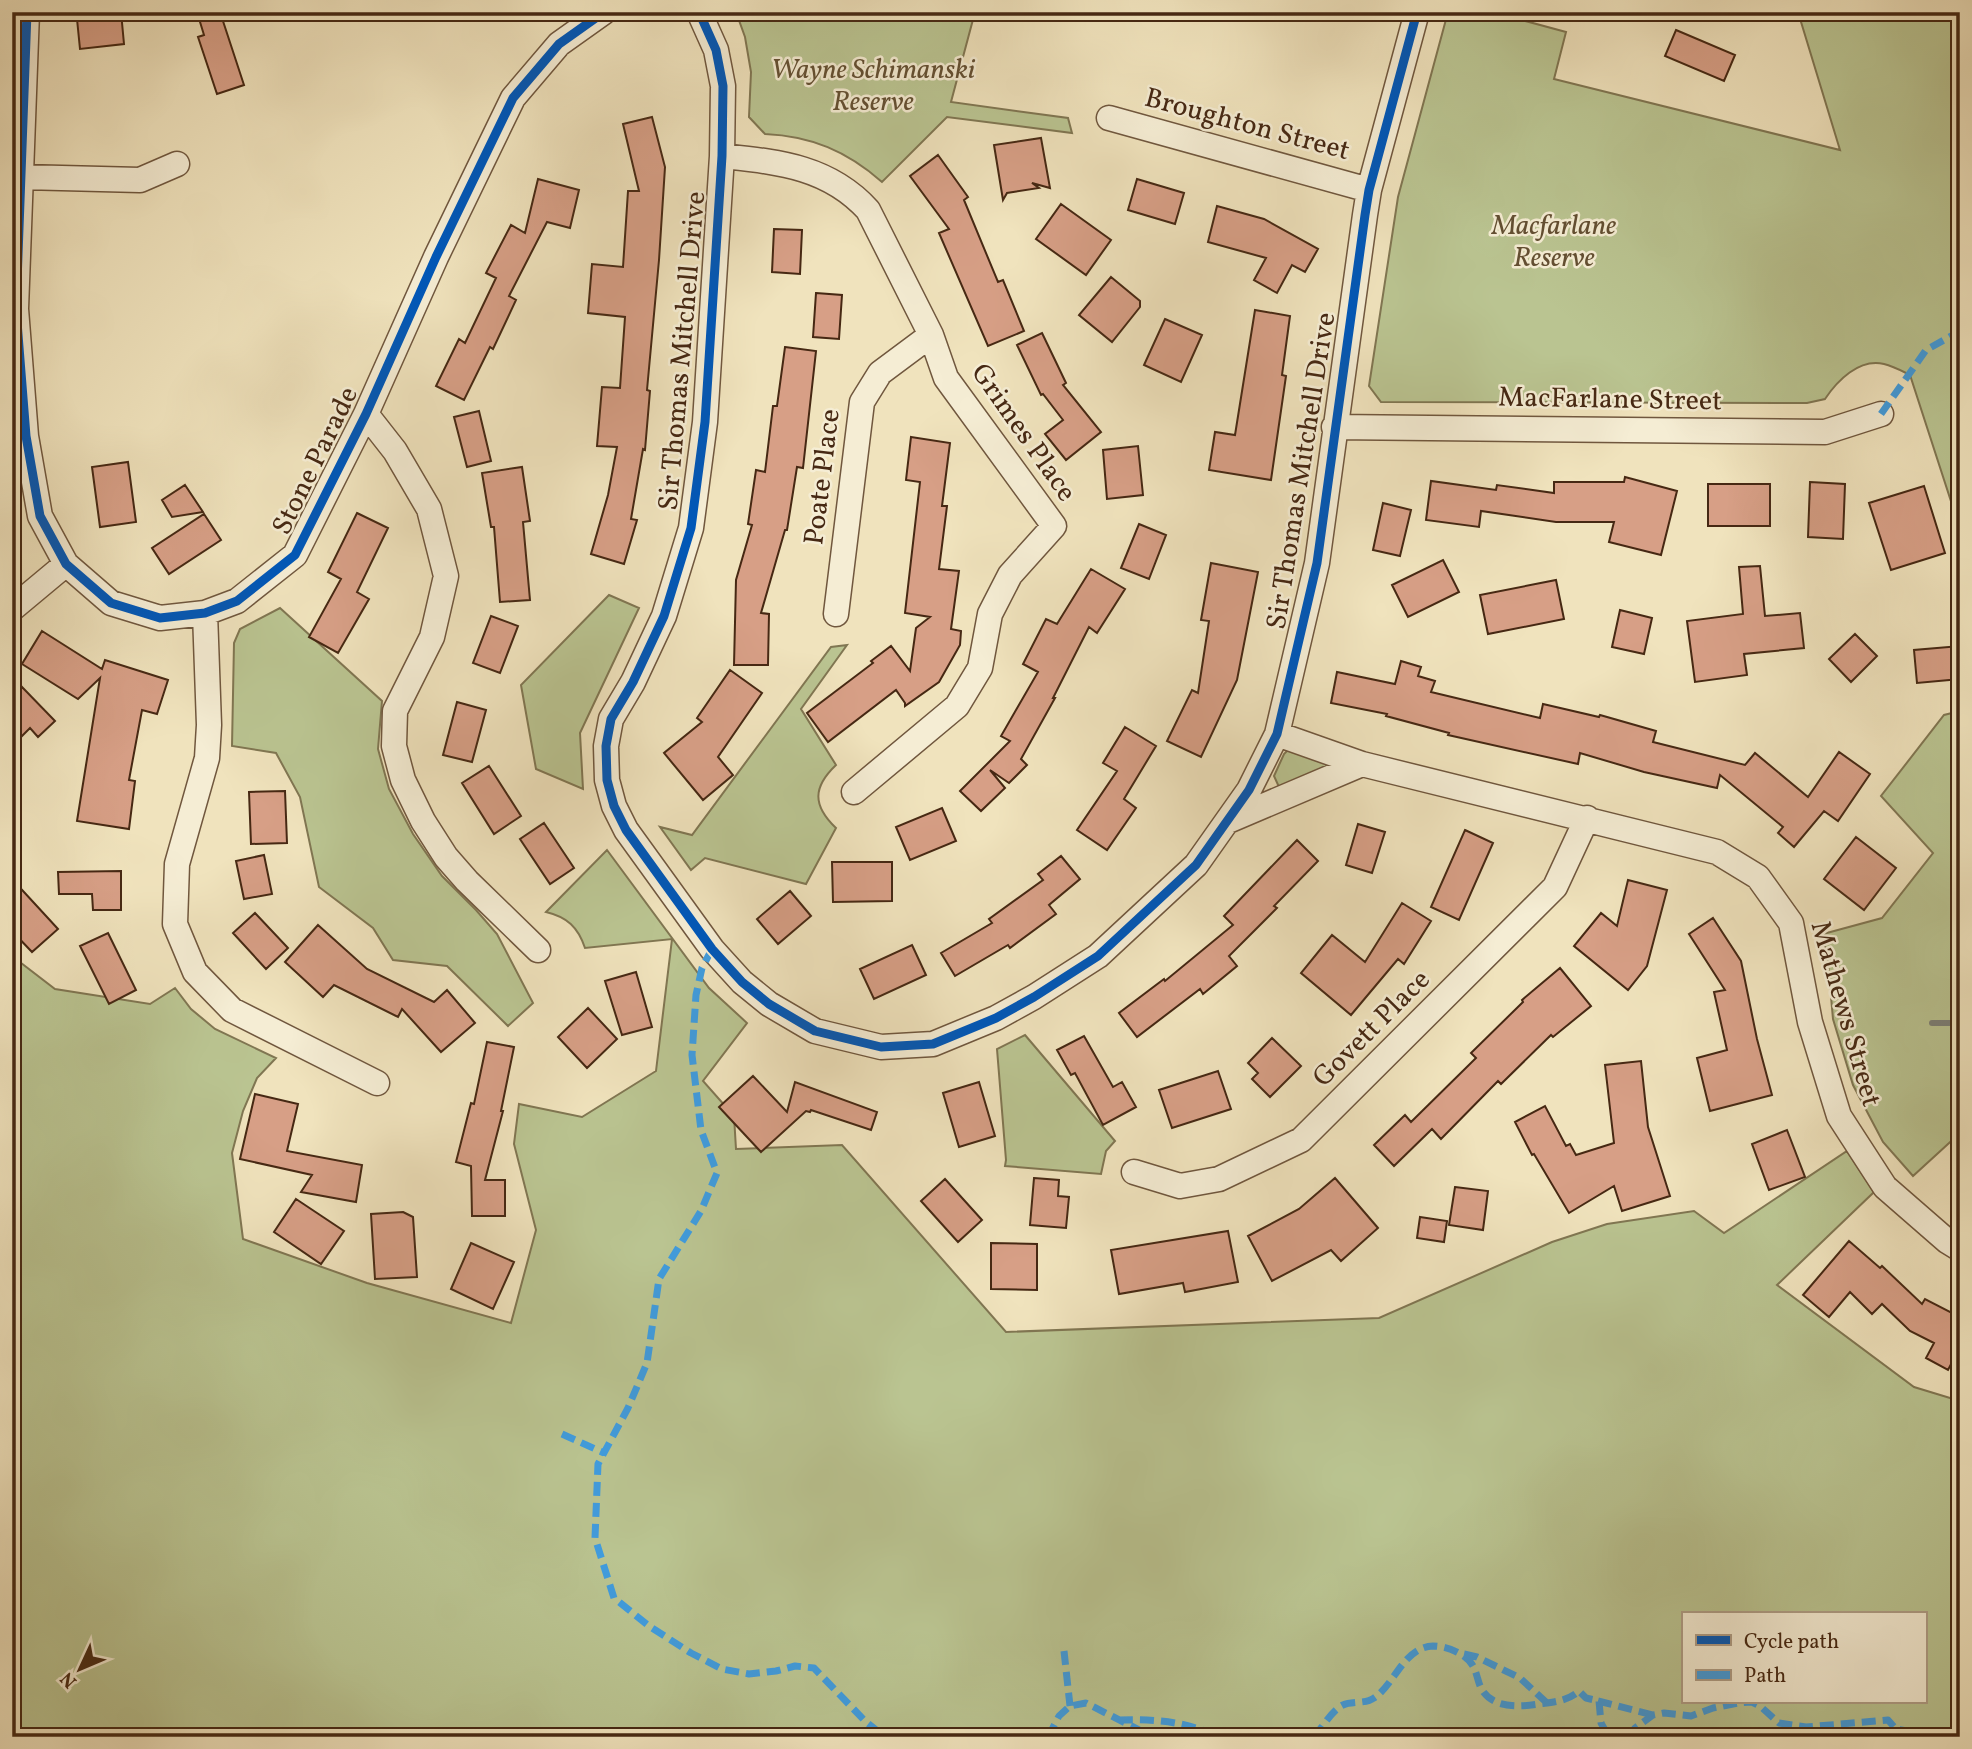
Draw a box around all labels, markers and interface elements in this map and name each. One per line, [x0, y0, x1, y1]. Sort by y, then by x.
park label: Wayne Schimanski Reserve [771, 51, 976, 122]
street label: Broughton Street [1140, 79, 1354, 171]
street label: Sir Thomas Mitchell Drive [650, 190, 716, 512]
park label: Macfarlane Reserve [1491, 207, 1616, 278]
street label: Sir Thomas Mitchell Drive [1258, 310, 1346, 632]
street label: Grimes Place [961, 356, 1085, 510]
street label: MacFarlane Street [1498, 379, 1722, 421]
street label: Stone Parade [263, 380, 369, 542]
street label: Poate Place [795, 407, 851, 547]
street label: Mathews Street [1800, 916, 1890, 1112]
street label: Govett Place [1304, 961, 1440, 1097]
legend [1682, 1612, 1926, 1704]
text: Cycle path [1744, 1628, 1839, 1657]
north arrow [46, 1634, 116, 1704]
text: Path [1744, 1662, 1786, 1691]
text: N [55, 1665, 83, 1693]

